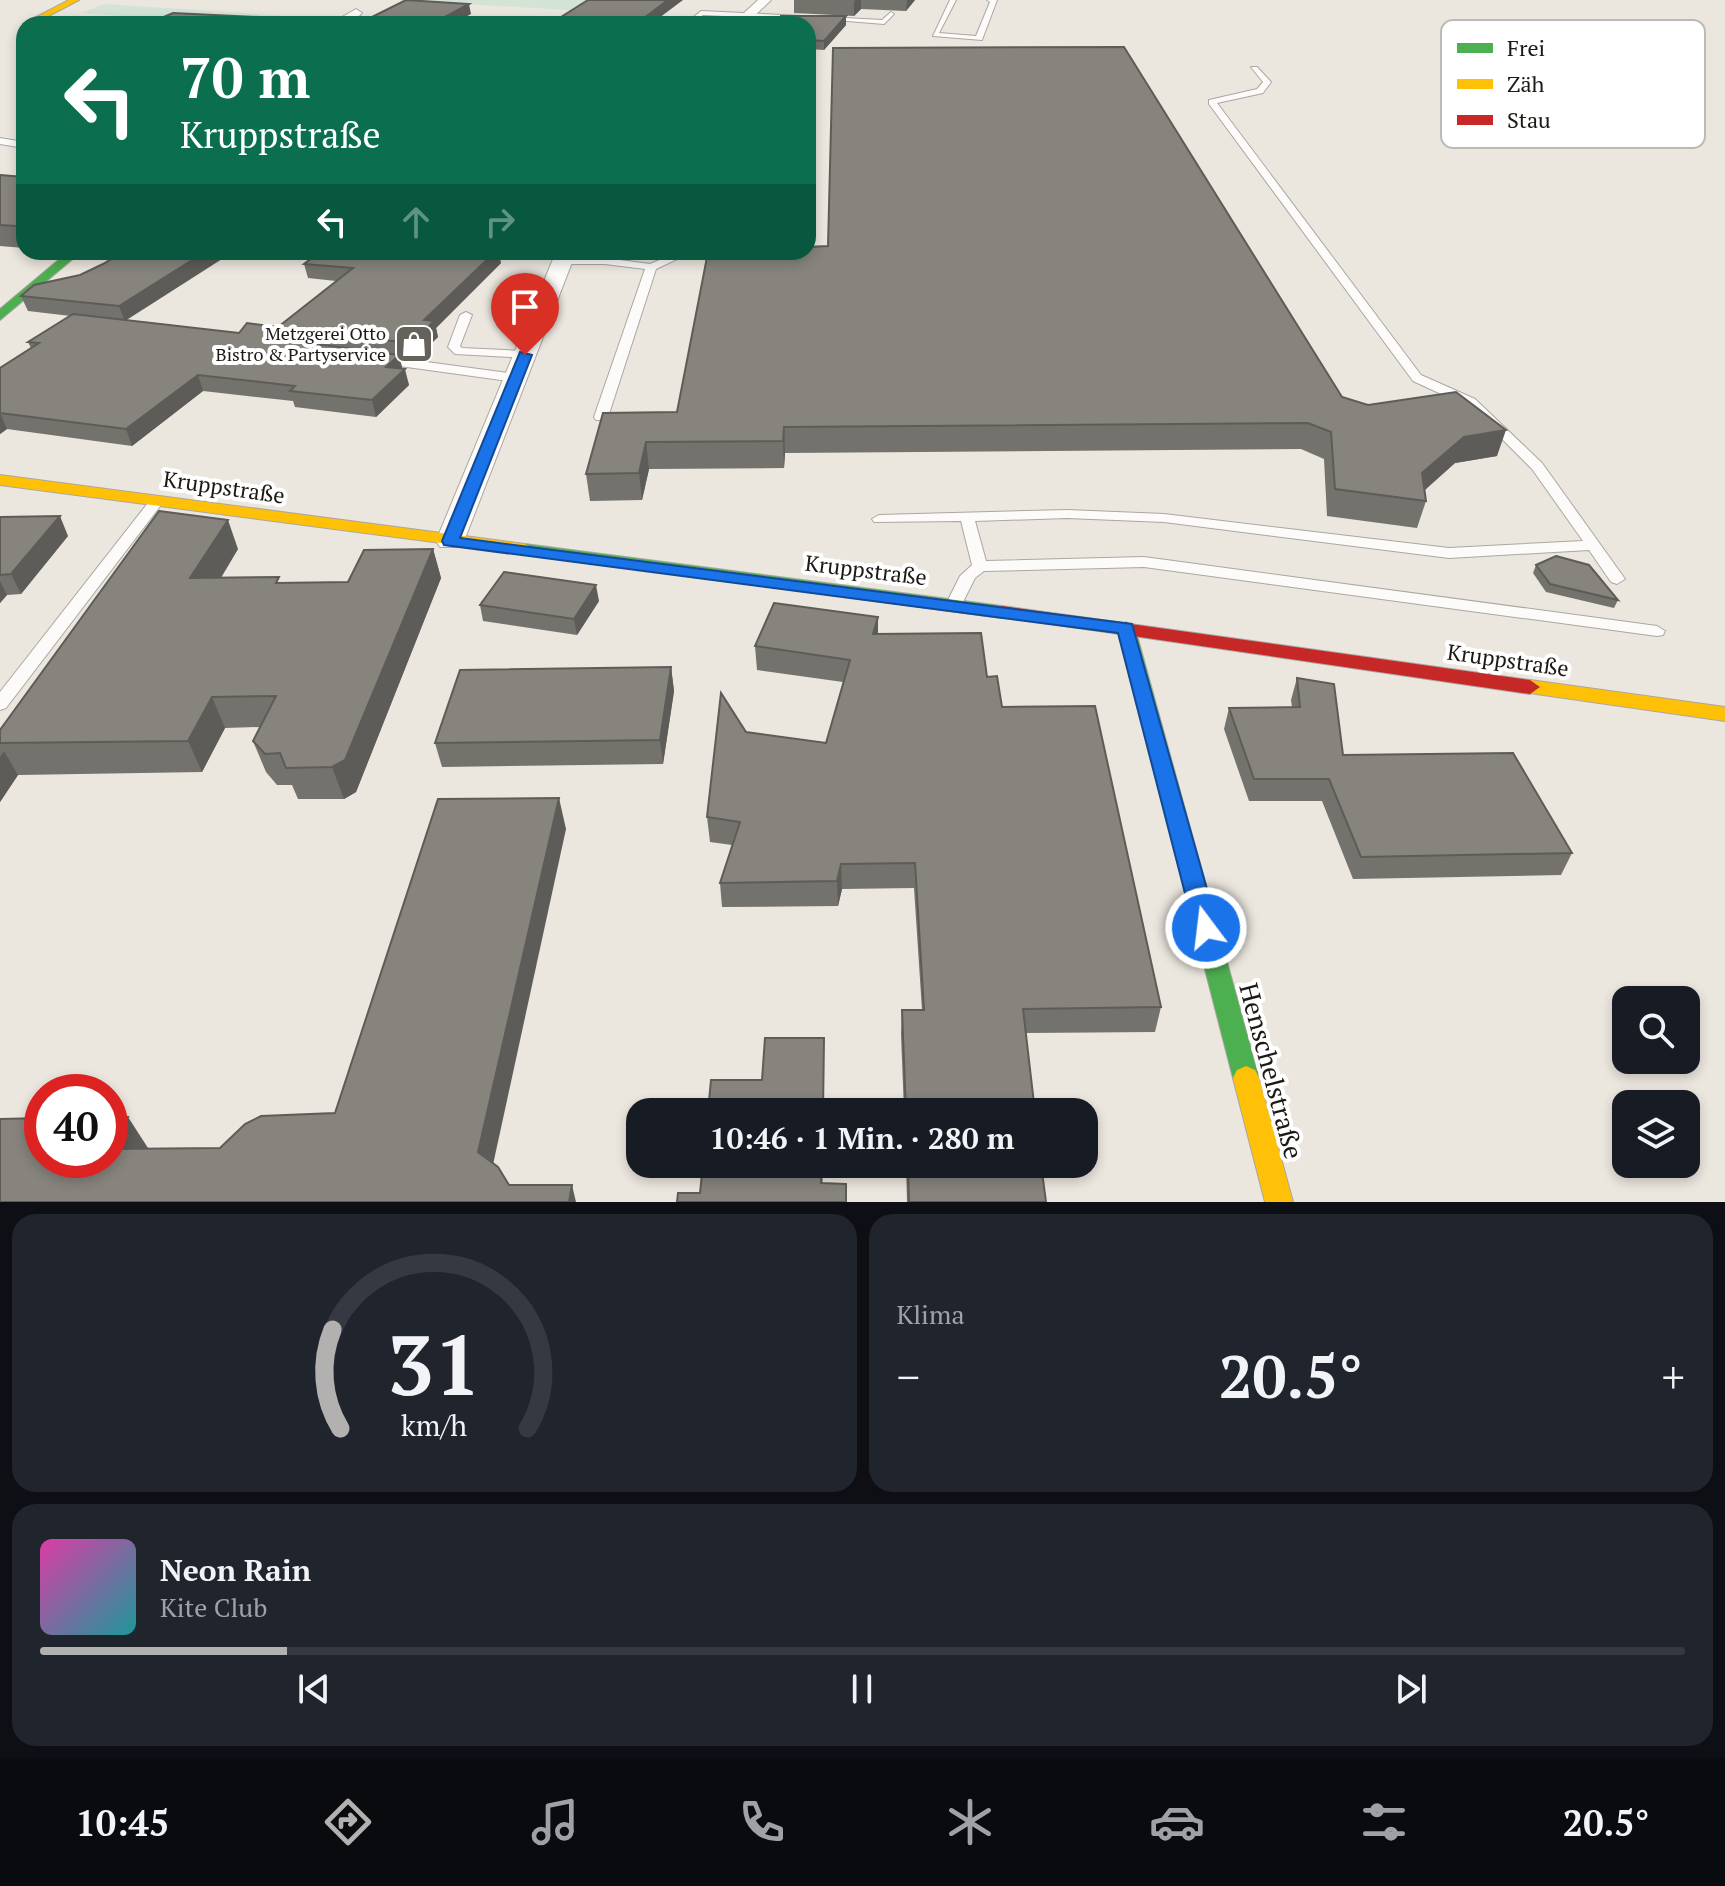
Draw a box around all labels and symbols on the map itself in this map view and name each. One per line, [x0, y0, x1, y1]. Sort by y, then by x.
legend [1441, 20, 1705, 148]
text: Frei [1507, 33, 1545, 62]
text: Zäh [1507, 69, 1545, 98]
text: Stau [1507, 105, 1551, 134]
pin [491, 273, 559, 355]
place label: Metzgerei Otto Bistro & Partyservice [216, 321, 386, 366]
shop icon: Metzgerei Otto Bistro & Partyservice [393, 323, 435, 365]
street label: Kruppstraße [161, 464, 287, 509]
street label: Kruppstraße [803, 548, 929, 591]
street label: Kruppstraße [1445, 637, 1571, 682]
position arrow [1164, 886, 1248, 970]
street label: Henschelstraße [1232, 979, 1312, 1162]
speed limit sign: 40 [24, 1074, 128, 1178]

